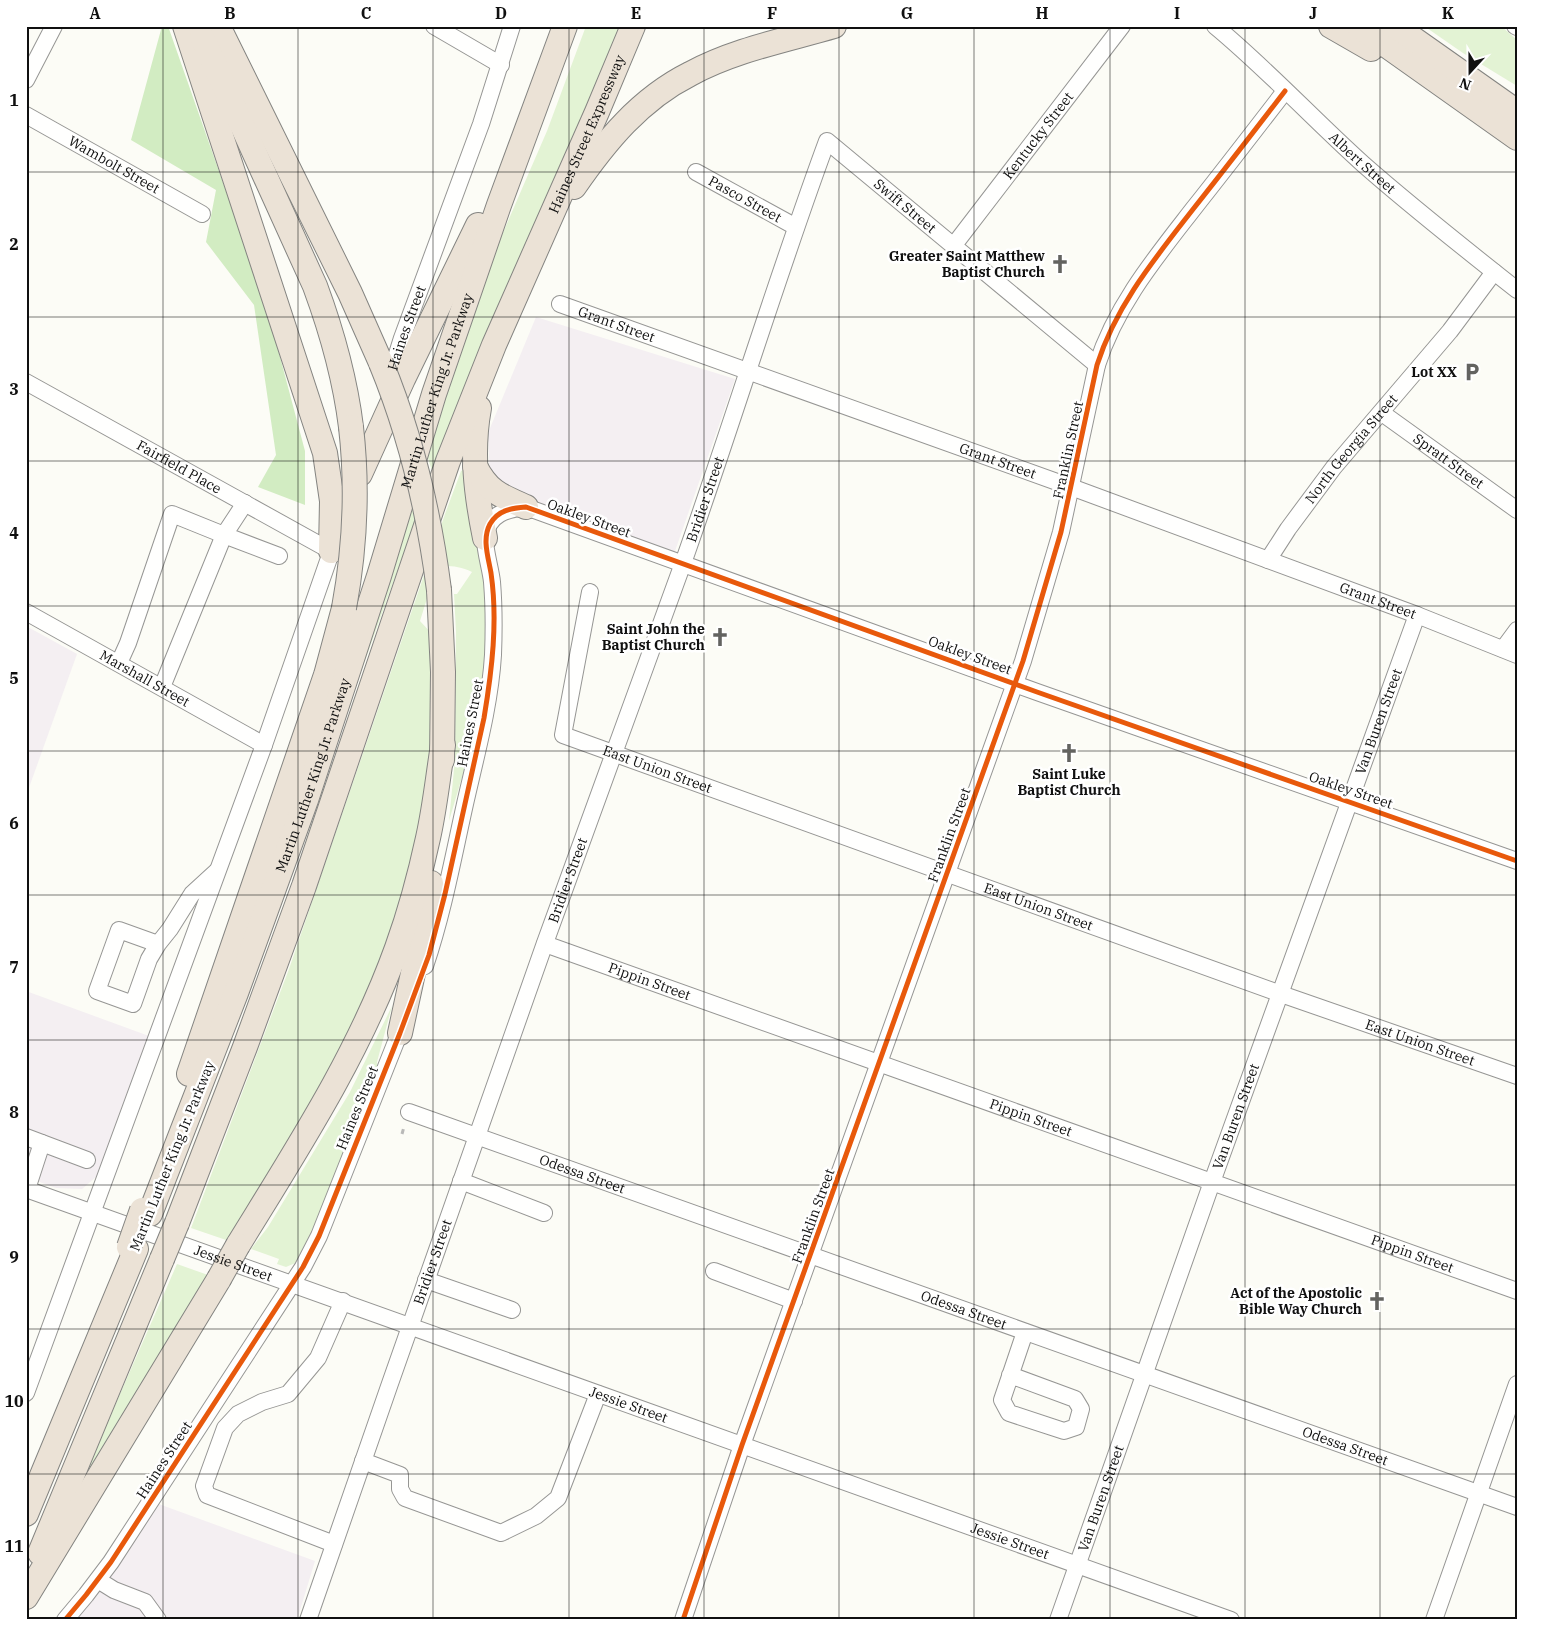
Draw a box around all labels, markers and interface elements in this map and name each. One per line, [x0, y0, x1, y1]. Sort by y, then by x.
text: A [89, 3, 101, 23]
text: B [224, 3, 236, 23]
text: C [361, 3, 371, 23]
text: D [495, 3, 507, 23]
text: E [631, 3, 641, 23]
text: F [767, 3, 777, 23]
text: G [901, 3, 913, 23]
text: H [1036, 3, 1049, 23]
text: I [1174, 3, 1180, 23]
text: J [1309, 3, 1317, 23]
text: K [1442, 3, 1455, 23]
north arrow [1446, 48, 1496, 98]
street label: Haines Street Expressway [544, 52, 629, 216]
text: N [1457, 74, 1474, 95]
street label: Kentucky Street [999, 88, 1077, 183]
text: 1 [9, 90, 19, 110]
street label: Albert Street [1325, 128, 1399, 197]
street label: Wambolt Street [65, 132, 163, 197]
street label: Pasco Street [705, 172, 785, 226]
street label: Swift Street [870, 175, 940, 237]
text: 2 [9, 234, 19, 254]
place label: Greater Saint Matthew Baptist Church [889, 247, 1045, 281]
church icon: Greater Saint Matthew Baptist Church [1049, 253, 1071, 275]
street label: Haines Street [383, 283, 430, 373]
street label: Martin Luther King Jr. Parkway [397, 290, 477, 491]
street label: Grant Street [576, 302, 657, 346]
parking icon: Lot XX [1461, 361, 1483, 383]
place label: Lot XX [1411, 363, 1457, 381]
text: 3 [9, 379, 19, 399]
street label: North Georgia Street [1301, 390, 1401, 507]
street label: Franklin Street [1049, 399, 1087, 501]
street label: Spratt Street [1410, 429, 1488, 492]
street label: Fairfield Place [133, 436, 225, 498]
street label: Grant Street [957, 439, 1039, 483]
street label: Bridier Street [682, 454, 728, 544]
street label: Oakley Street [545, 495, 633, 541]
text: 4 [9, 523, 19, 543]
street label: Grant Street [1337, 578, 1419, 623]
place label: Saint John the Baptist Church [602, 620, 705, 654]
church icon: Saint John the Baptist Church [709, 626, 731, 648]
street label: Oakley Street [926, 632, 1014, 678]
street label: Marshall Street [97, 646, 193, 711]
street label: Van Buren Street [1351, 666, 1406, 777]
text: 5 [9, 668, 19, 688]
street label: Martin Luther King Jr. Parkway [271, 675, 354, 875]
street label: Haines Street [453, 678, 487, 768]
street label: East Union Street [600, 741, 715, 797]
church icon: Saint Luke Baptist Church [1058, 742, 1080, 764]
place label: Saint Luke Baptist Church [1017, 765, 1121, 799]
street label: Oakley Street [1307, 767, 1395, 813]
street label: Franklin Street [924, 785, 974, 885]
text: 6 [9, 813, 19, 833]
street label: Bridier Street [544, 835, 591, 925]
street label: East Union Street [981, 879, 1096, 934]
text: 7 [9, 957, 19, 977]
street label: Pippin Street [606, 958, 693, 1004]
street label: East Union Street [1363, 1015, 1477, 1070]
street label: Martin Luther King Jr. Parkway [125, 1058, 219, 1254]
street label: Van Buren Street [1208, 1061, 1263, 1172]
street label: Haines Street [332, 1063, 382, 1153]
street label: Pippin Street [987, 1094, 1075, 1140]
text: 8 [9, 1102, 19, 1122]
street label: Odessa Street [537, 1150, 628, 1197]
street label: Franklin Street [788, 1166, 838, 1266]
street label: Bridier Street [409, 1217, 456, 1307]
street label: Pippin Street [1369, 1231, 1456, 1277]
street label: Jessie Street [192, 1241, 275, 1285]
text: 9 [9, 1247, 19, 1267]
place label: Act of the Apostolic Bible Way Church [1230, 1284, 1363, 1318]
street label: Odessa Street [918, 1286, 1009, 1333]
church icon: Act of the Apostolic Bible Way Church [1366, 1290, 1388, 1312]
street label: Jessie Street [587, 1382, 670, 1427]
text: 10 [4, 1391, 24, 1411]
street label: Haines Street [132, 1418, 196, 1502]
street label: Odessa Street [1300, 1422, 1391, 1469]
street label: Van Buren Street [1074, 1443, 1128, 1554]
street label: Jessie Street [968, 1519, 1052, 1563]
text: 11 [4, 1536, 24, 1556]

